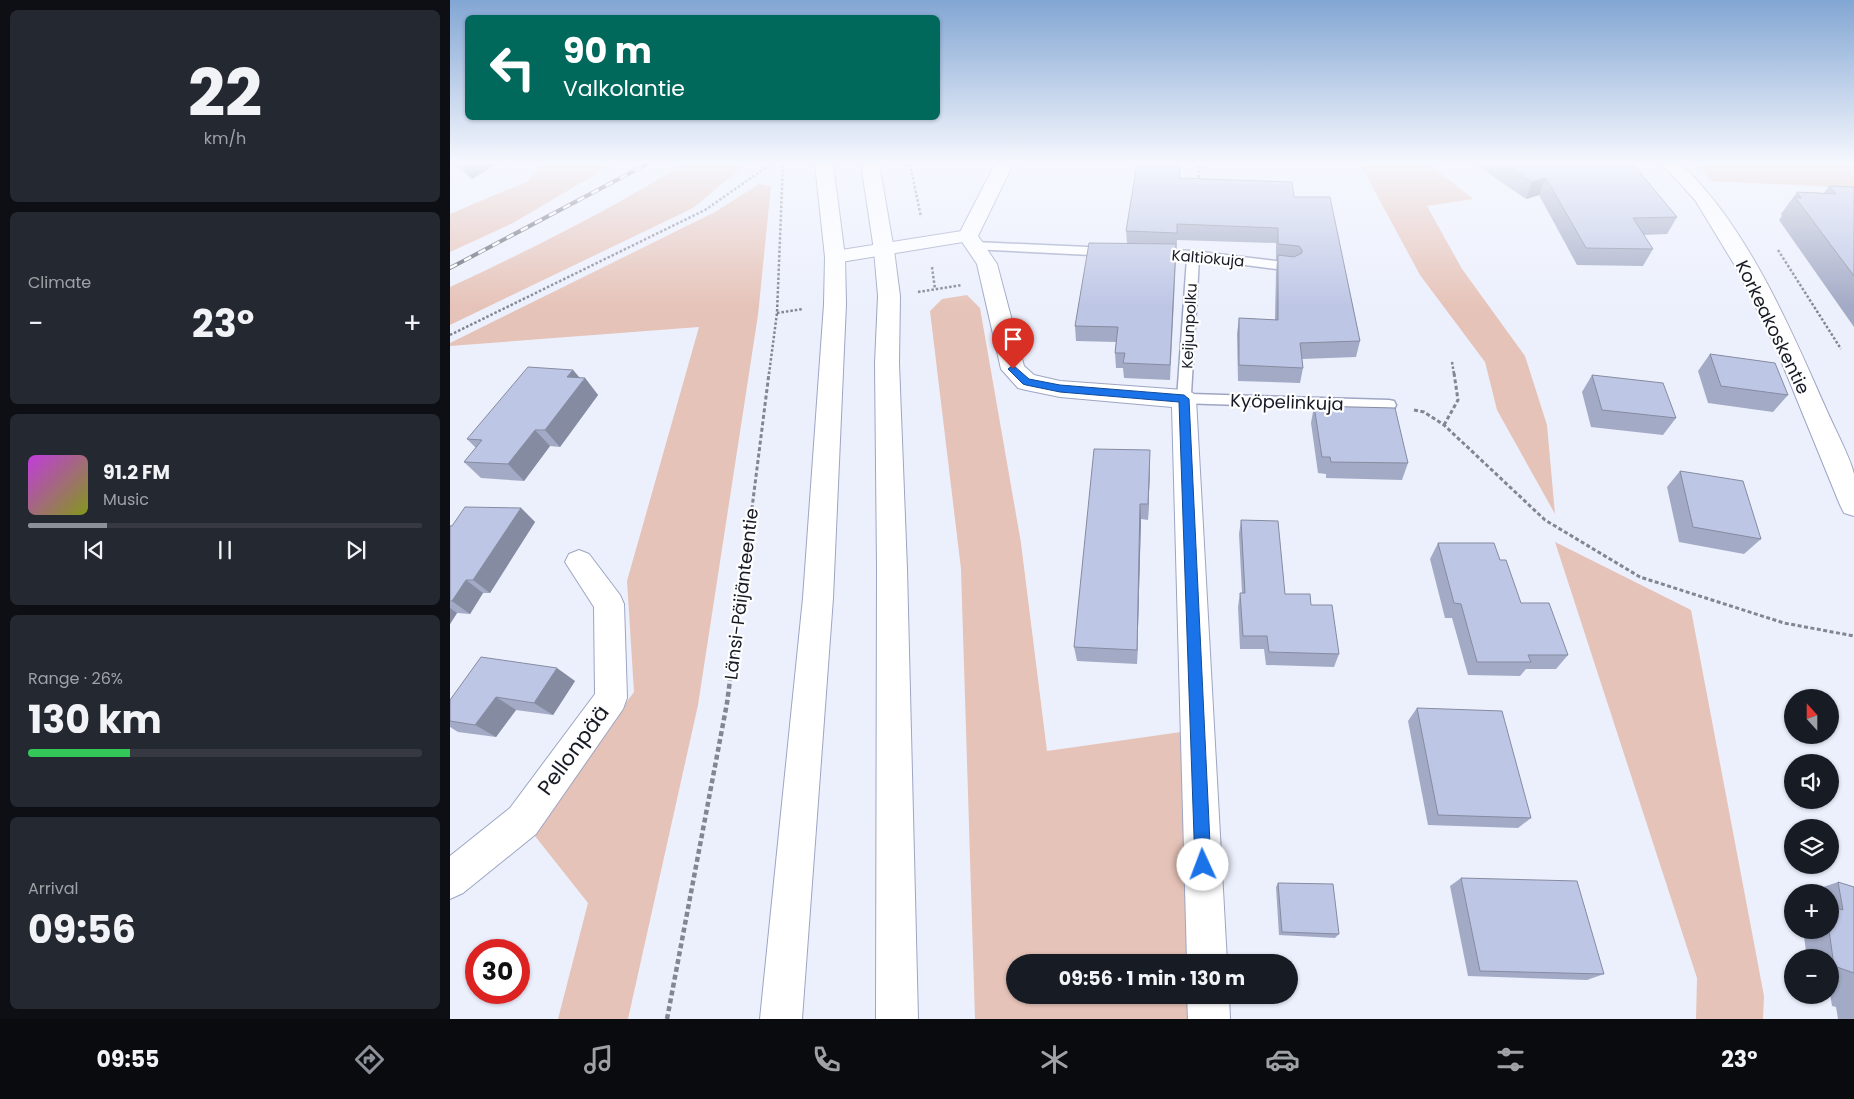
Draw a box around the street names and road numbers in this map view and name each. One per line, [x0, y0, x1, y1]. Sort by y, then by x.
street label: Kaltiokuja [1171, 244, 1245, 272]
street label: Korkeakoskentie [1730, 256, 1816, 398]
street label: Keijunpolku [1176, 283, 1202, 369]
street label: Kyöpelinkuja [1230, 388, 1344, 416]
street label: Länsi-Päijänteentie [718, 507, 764, 681]
street label: Pellonpää [530, 699, 616, 801]

